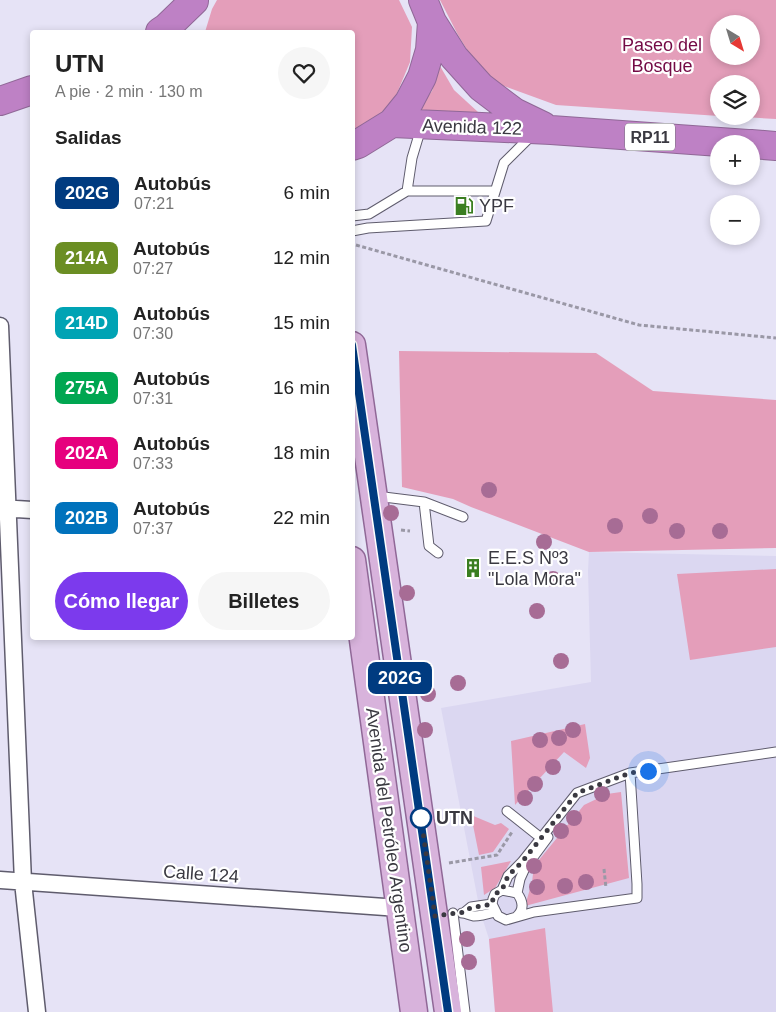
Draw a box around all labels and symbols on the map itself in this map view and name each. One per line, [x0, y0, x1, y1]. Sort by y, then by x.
north arrow [710, 15, 760, 65]
park label: Paseo del Bosque [622, 35, 702, 76]
street label: Avenida 122 [422, 115, 522, 139]
road number: RP11 [625, 124, 675, 150]
fuel station icon: YPF [453, 195, 475, 217]
place label: YPF [479, 196, 514, 216]
place label: E.E.S Nº3 "Lola Mora" [488, 548, 581, 589]
building icon: E.E.S Nº3 "Lola Mora" [462, 557, 484, 579]
line badge: 202G [365, 662, 435, 694]
street label: Avenida del Petróleo Argentino [362, 706, 416, 954]
your location [636, 759, 661, 784]
marker: UTN [410, 807, 432, 829]
place label: UTN [436, 808, 473, 828]
street label: Calle 124 [162, 861, 240, 887]

